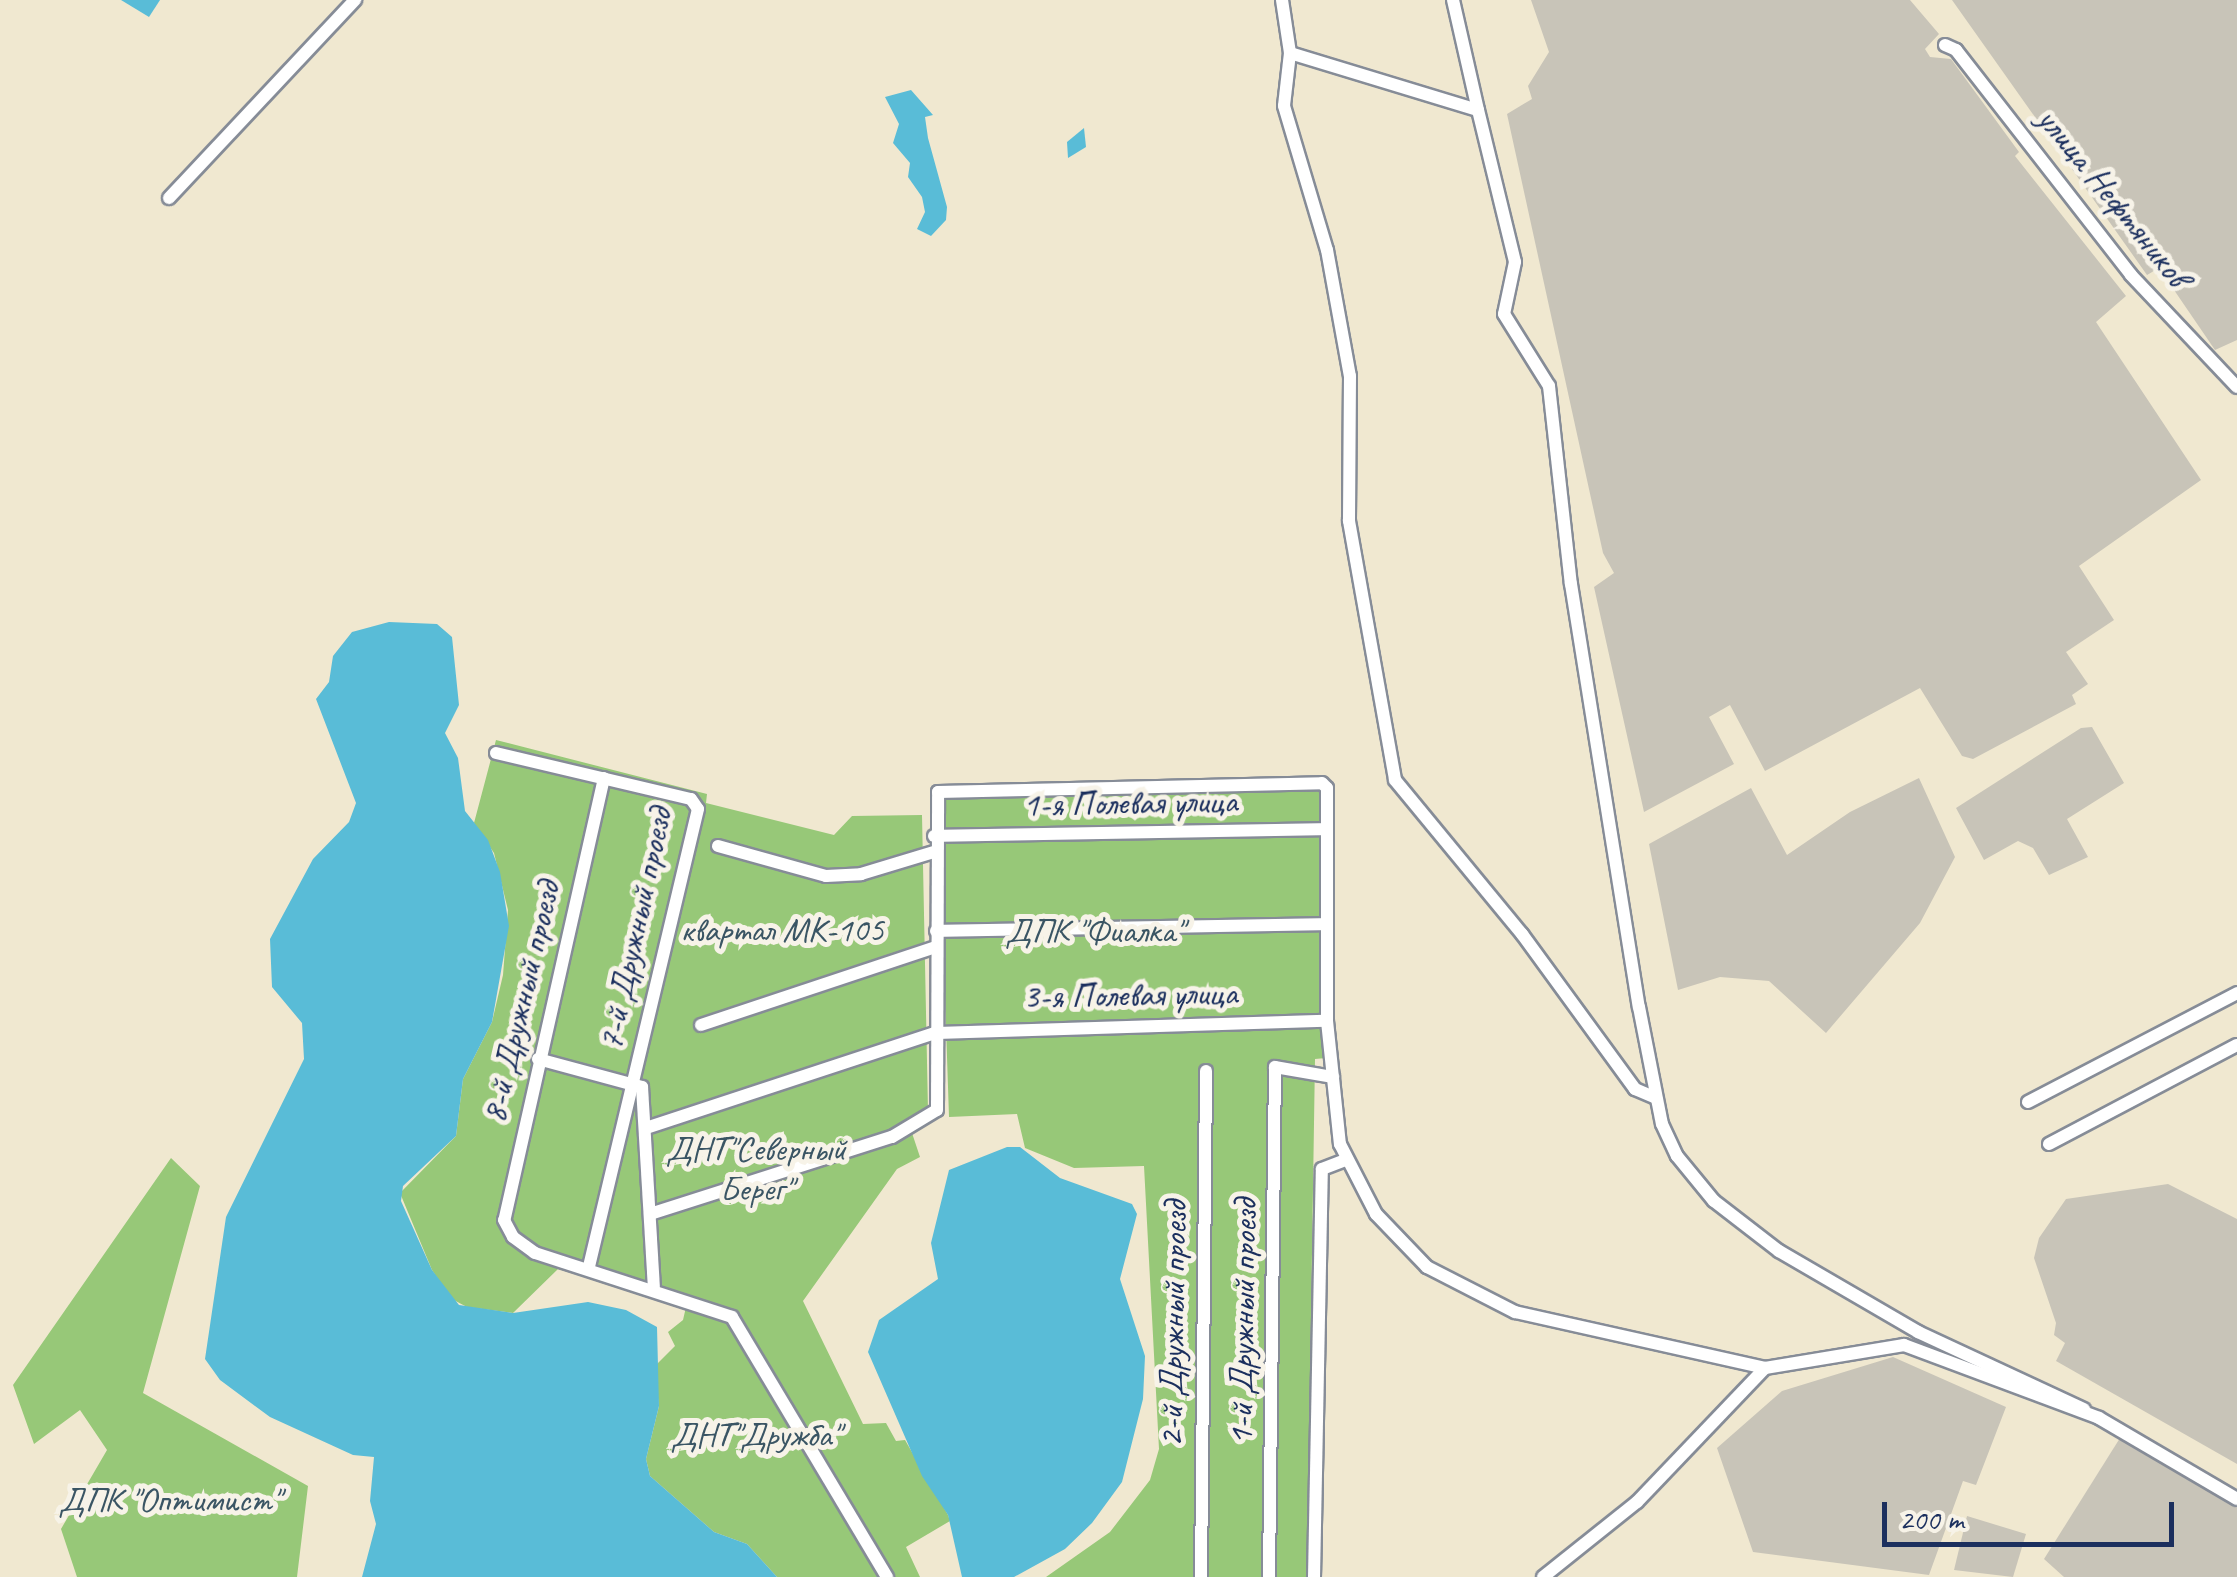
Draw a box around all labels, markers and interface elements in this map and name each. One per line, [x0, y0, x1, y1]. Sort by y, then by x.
street label: улица Нефтяников [2027, 98, 2199, 296]
street label: 1-я Полевая улица [1021, 780, 1239, 826]
street label: 7-й Дружный проезд [589, 804, 681, 1054]
street label: 8-й Дружный проезд [473, 877, 569, 1127]
park label: квартал МК-105 [680, 909, 884, 951]
park label: ДПК "Фиалка" [1005, 910, 1183, 952]
street label: 3-я Полевая улица [1021, 972, 1239, 1018]
park label: ДНТ"Северный Берег" [666, 1128, 846, 1210]
street label: 1-й Дружный проезд [1220, 1198, 1266, 1446]
street label: 2-й Дружный проезд [1150, 1200, 1196, 1448]
park label: ДНТ"Дружба" [670, 1414, 840, 1456]
park label: ДПК "Оптимист" [58, 1479, 280, 1521]
scale bar [1887, 1482, 2180, 1544]
text: 200 m [1899, 1500, 1964, 1538]

